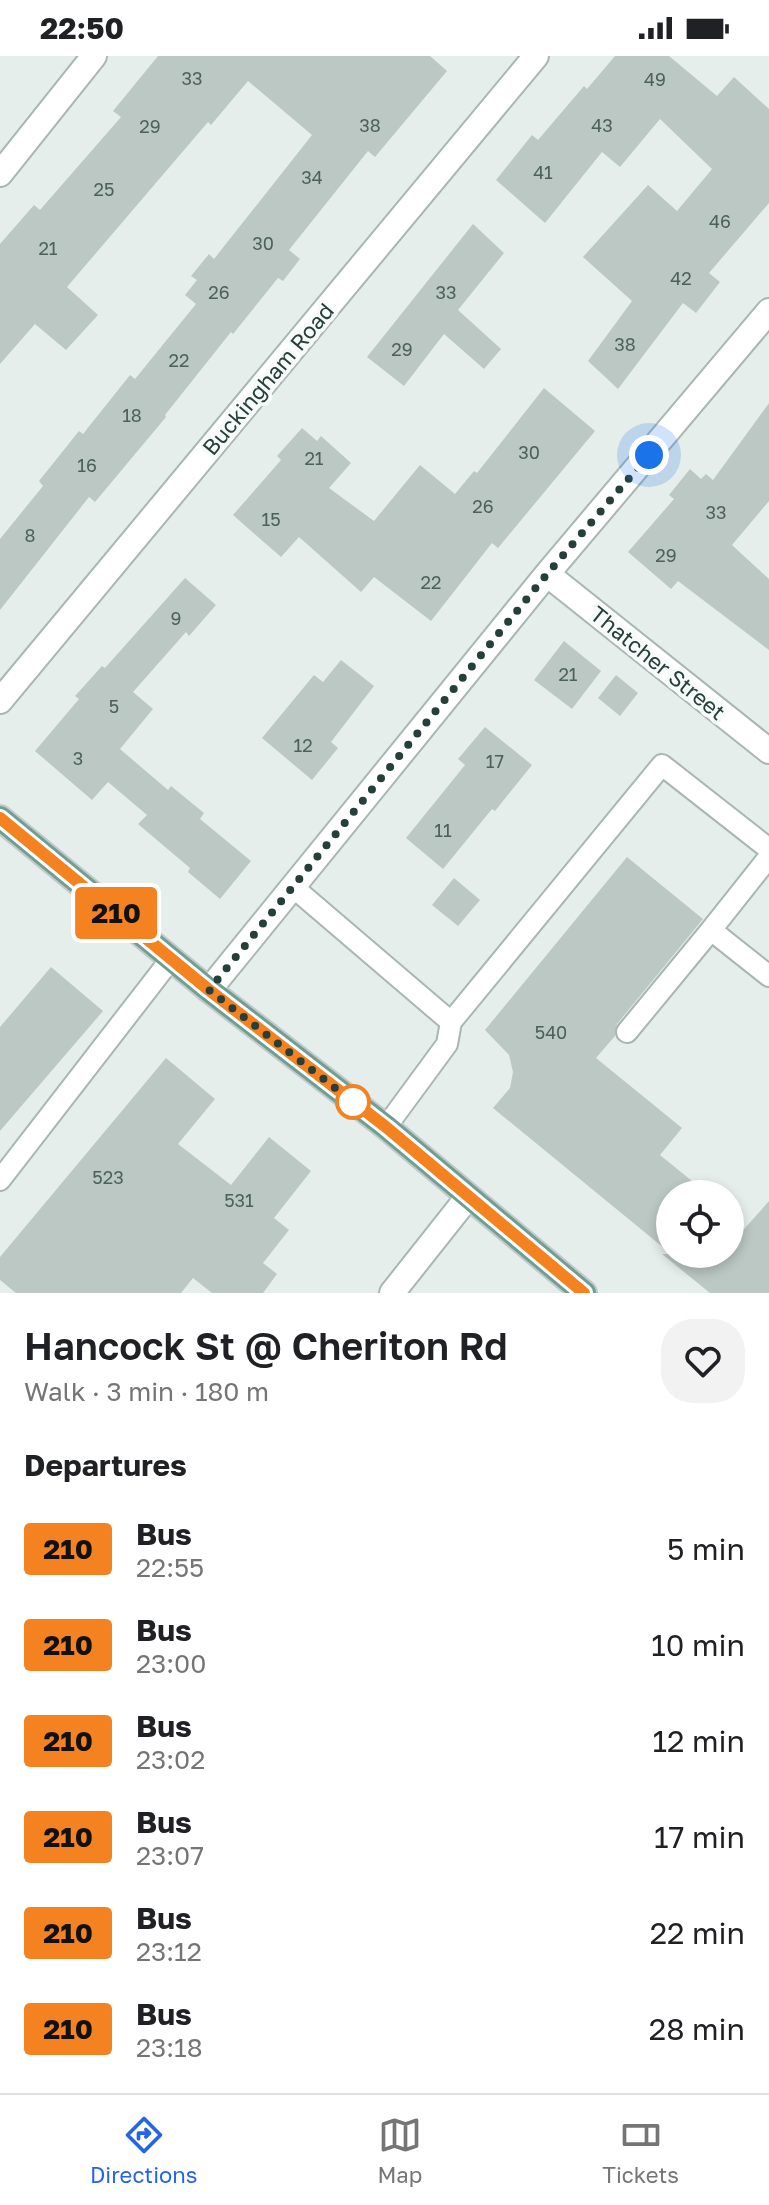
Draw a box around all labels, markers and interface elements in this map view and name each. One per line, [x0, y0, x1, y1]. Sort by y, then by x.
text: 22:50 [40, 10, 124, 46]
house number: 33 [181, 67, 203, 89]
house number: 49 [644, 68, 666, 90]
house number: 38 [359, 114, 381, 136]
house number: 43 [591, 114, 613, 136]
house number: 29 [139, 115, 161, 137]
house number: 41 [533, 161, 553, 183]
house number: 34 [301, 166, 323, 188]
house number: 25 [94, 178, 114, 200]
house number: 46 [709, 210, 731, 232]
house number: 30 [252, 232, 274, 254]
house number: 21 [38, 237, 58, 259]
house number: 42 [670, 267, 692, 289]
house number: 26 [208, 281, 230, 303]
house number: 33 [435, 281, 457, 303]
street label: Buckingham Road [196, 297, 339, 460]
house number: 38 [614, 333, 636, 355]
house number: 29 [391, 338, 413, 360]
house number: 22 [169, 349, 189, 371]
house number: 18 [122, 404, 142, 426]
your location [629, 435, 669, 475]
house number: 30 [518, 441, 540, 463]
house number: 21 [304, 447, 324, 469]
house number: 16 [77, 454, 97, 476]
house number: 26 [472, 495, 494, 517]
house number: 33 [705, 501, 727, 523]
house number: 15 [261, 508, 281, 530]
house number: 8 [25, 524, 35, 546]
house number: 29 [655, 544, 677, 566]
house number: 22 [421, 571, 441, 593]
street label: Thatcher Street [585, 600, 731, 725]
house number: 9 [171, 607, 181, 629]
house number: 21 [558, 663, 578, 685]
house number: 5 [109, 695, 119, 717]
house number: 12 [293, 734, 313, 756]
house number: 3 [73, 747, 83, 769]
house number: 17 [486, 750, 504, 772]
house number: 11 [434, 819, 452, 841]
line badge: 210 [70, 887, 162, 939]
text: 210 [91, 896, 141, 929]
house number: 540 [535, 1021, 567, 1043]
unlabelled marker [336, 1085, 370, 1119]
house number: 523 [92, 1166, 124, 1188]
map controls [656, 1180, 744, 1268]
button: locate [656, 1180, 744, 1268]
house number: 531 [224, 1189, 254, 1211]
button: heart [661, 1319, 745, 1403]
text: Hancock St @ Cheriton Rd [24, 1323, 508, 1368]
text: Walk · 3 min · 180 m [24, 1376, 269, 1407]
text: Departures [24, 1447, 187, 1483]
text: Bus [136, 1516, 192, 1552]
text: 5 min [667, 1531, 745, 1567]
text: 210 [43, 1532, 93, 1565]
text: 22:55 [136, 1552, 204, 1583]
text: Bus [136, 1612, 192, 1648]
text: 10 min [651, 1627, 745, 1663]
text: 210 [43, 1628, 93, 1661]
text: 23:00 [136, 1648, 206, 1679]
text: Bus [136, 1708, 192, 1744]
text: 12 min [653, 1723, 745, 1759]
text: 210 [43, 1724, 93, 1757]
text: 23:02 [136, 1744, 205, 1775]
text: Bus [136, 1804, 192, 1840]
text: 17 min [654, 1819, 745, 1855]
text: 210 [43, 1820, 93, 1853]
text: 23:07 [136, 1840, 204, 1871]
text: Bus [136, 1900, 192, 1936]
text: 22 min [650, 1915, 745, 1951]
text: 210 [43, 1916, 93, 1949]
text: 23:12 [136, 1936, 202, 1967]
text: Bus [136, 1996, 192, 2032]
text: 28 min [649, 2011, 745, 2047]
text: 210 [43, 2012, 93, 2045]
text: 23:18 [136, 2032, 203, 2063]
tab: Directions [90, 2113, 197, 2188]
tab: Map [377, 2113, 422, 2188]
tab: Tickets [602, 2113, 679, 2188]

